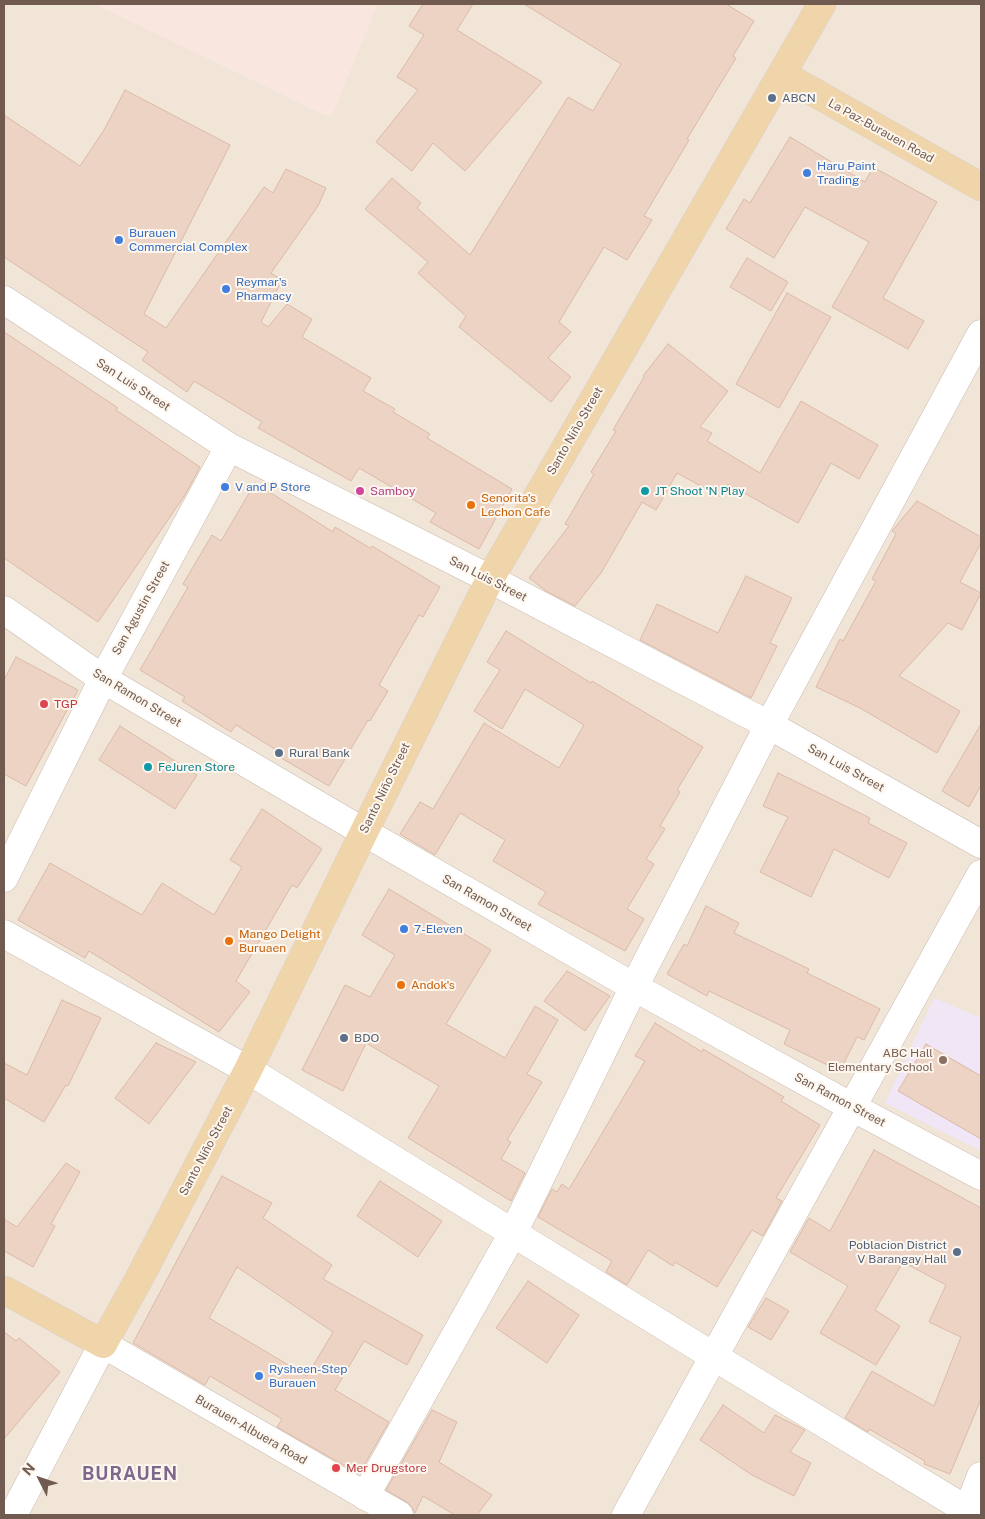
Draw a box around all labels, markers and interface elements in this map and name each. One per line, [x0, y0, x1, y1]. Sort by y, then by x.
place label: ABCN [782, 91, 816, 105]
marker: ABCN [766, 92, 778, 104]
street label: La Paz-Burauen Road [826, 96, 936, 166]
place label: Haru Paint Trading [817, 159, 876, 187]
marker: Haru Paint Trading [801, 167, 813, 179]
place label: Burauen Commercial Complex [129, 226, 248, 254]
marker: Burauen Commercial Complex [113, 234, 125, 246]
place label: Reymar's Pharmacy [236, 275, 292, 303]
marker: Reymar's Pharmacy [220, 283, 232, 295]
street label: San Luis Street [93, 356, 173, 414]
street label: Santo Niño Street [544, 384, 606, 478]
place label: V and P Store [235, 480, 311, 494]
marker: V and P Store [219, 481, 231, 493]
place label: Samboy [370, 484, 415, 498]
place label: JT Shoot 'N Play [655, 484, 745, 498]
marker: Samboy [354, 485, 366, 497]
marker: JT Shoot 'N Play [639, 485, 651, 497]
place label: Senorita's Lechon Cafe [481, 491, 551, 519]
marker: Senorita's Lechon Cafe [465, 499, 477, 511]
street label: San Luis Street [447, 553, 529, 605]
street label: San Agustin Street [109, 558, 173, 658]
street label: San Ramon Street [90, 666, 184, 730]
place label: TGP [54, 697, 77, 711]
marker: TGP [38, 698, 50, 710]
street label: Santo Niño Street [357, 740, 413, 836]
street label: San Luis Street [805, 741, 887, 795]
place label: Rural Bank [289, 746, 350, 760]
marker: Rural Bank [273, 747, 285, 759]
place label: FeJuren Store [158, 760, 235, 774]
marker: FeJuren Store [142, 761, 154, 773]
street label: San Ramon Street [440, 871, 534, 935]
place label: 7-Eleven [414, 922, 463, 936]
marker: 7-Eleven [398, 923, 410, 935]
place label: Mango Delight Buruaen [239, 927, 321, 955]
marker: Mango Delight Buruaen [223, 935, 235, 947]
place label: Andok's [411, 978, 455, 992]
marker: Andok's [395, 979, 407, 991]
place label: BDO [354, 1031, 379, 1045]
marker: BDO [338, 1032, 350, 1044]
place label: ABC Hall Elementary School [828, 1046, 933, 1074]
marker: ABC Hall Elementary School [937, 1054, 949, 1066]
street label: San Ramon Street [792, 1070, 888, 1130]
street label: Santo Niño Street [176, 1104, 236, 1198]
place label: Poblacion District V Barangay Hall [849, 1238, 947, 1266]
marker: Poblacion District V Barangay Hall [951, 1246, 963, 1258]
place label: Rysheen-Step Burauen [269, 1362, 347, 1390]
marker: Rysheen-Step Burauen [253, 1370, 265, 1382]
street label: Burauen-Albuera Road [193, 1392, 309, 1468]
north arrow [15, 1454, 65, 1504]
text: N [19, 1460, 38, 1479]
place label: Mer Drugstore [346, 1461, 427, 1475]
marker: Mer Drugstore [330, 1462, 342, 1474]
district label: BURAUEN [81, 1463, 179, 1485]

